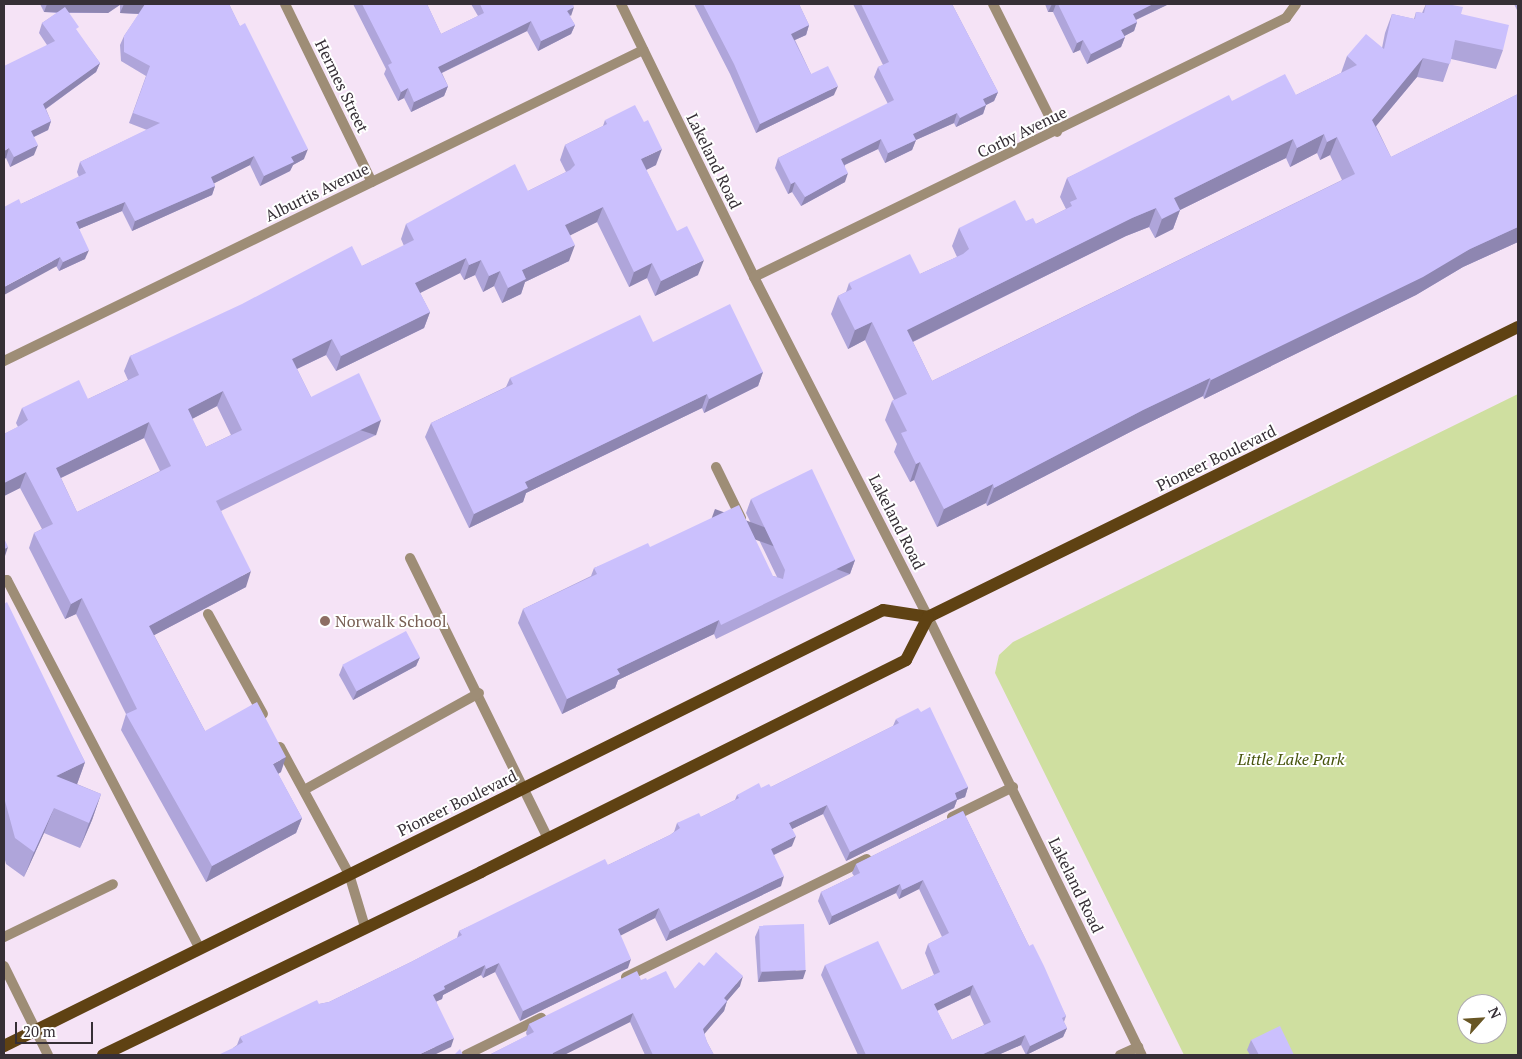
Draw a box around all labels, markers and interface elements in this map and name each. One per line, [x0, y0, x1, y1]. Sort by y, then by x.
street label: Hermes Street [311, 36, 373, 136]
street label: Corby Avenue [974, 102, 1070, 162]
street label: Lakeland Road [683, 110, 745, 212]
street label: Alburtis Avenue [262, 158, 372, 226]
street label: Pioneer Boulevard [1153, 421, 1279, 495]
street label: Lakeland Road [865, 471, 929, 573]
place label: Norwalk School [335, 611, 447, 631]
marker: Norwalk School [319, 615, 331, 627]
park label: Little Lake Park [1238, 749, 1344, 769]
street label: Pioneer Boulevard [394, 766, 520, 840]
street label: Lakeland Road [1045, 834, 1107, 936]
north arrow [1457, 994, 1507, 1044]
text: N [1484, 1004, 1506, 1022]
scale bar [18, 1012, 95, 1044]
text: 20 m [23, 1021, 56, 1041]

